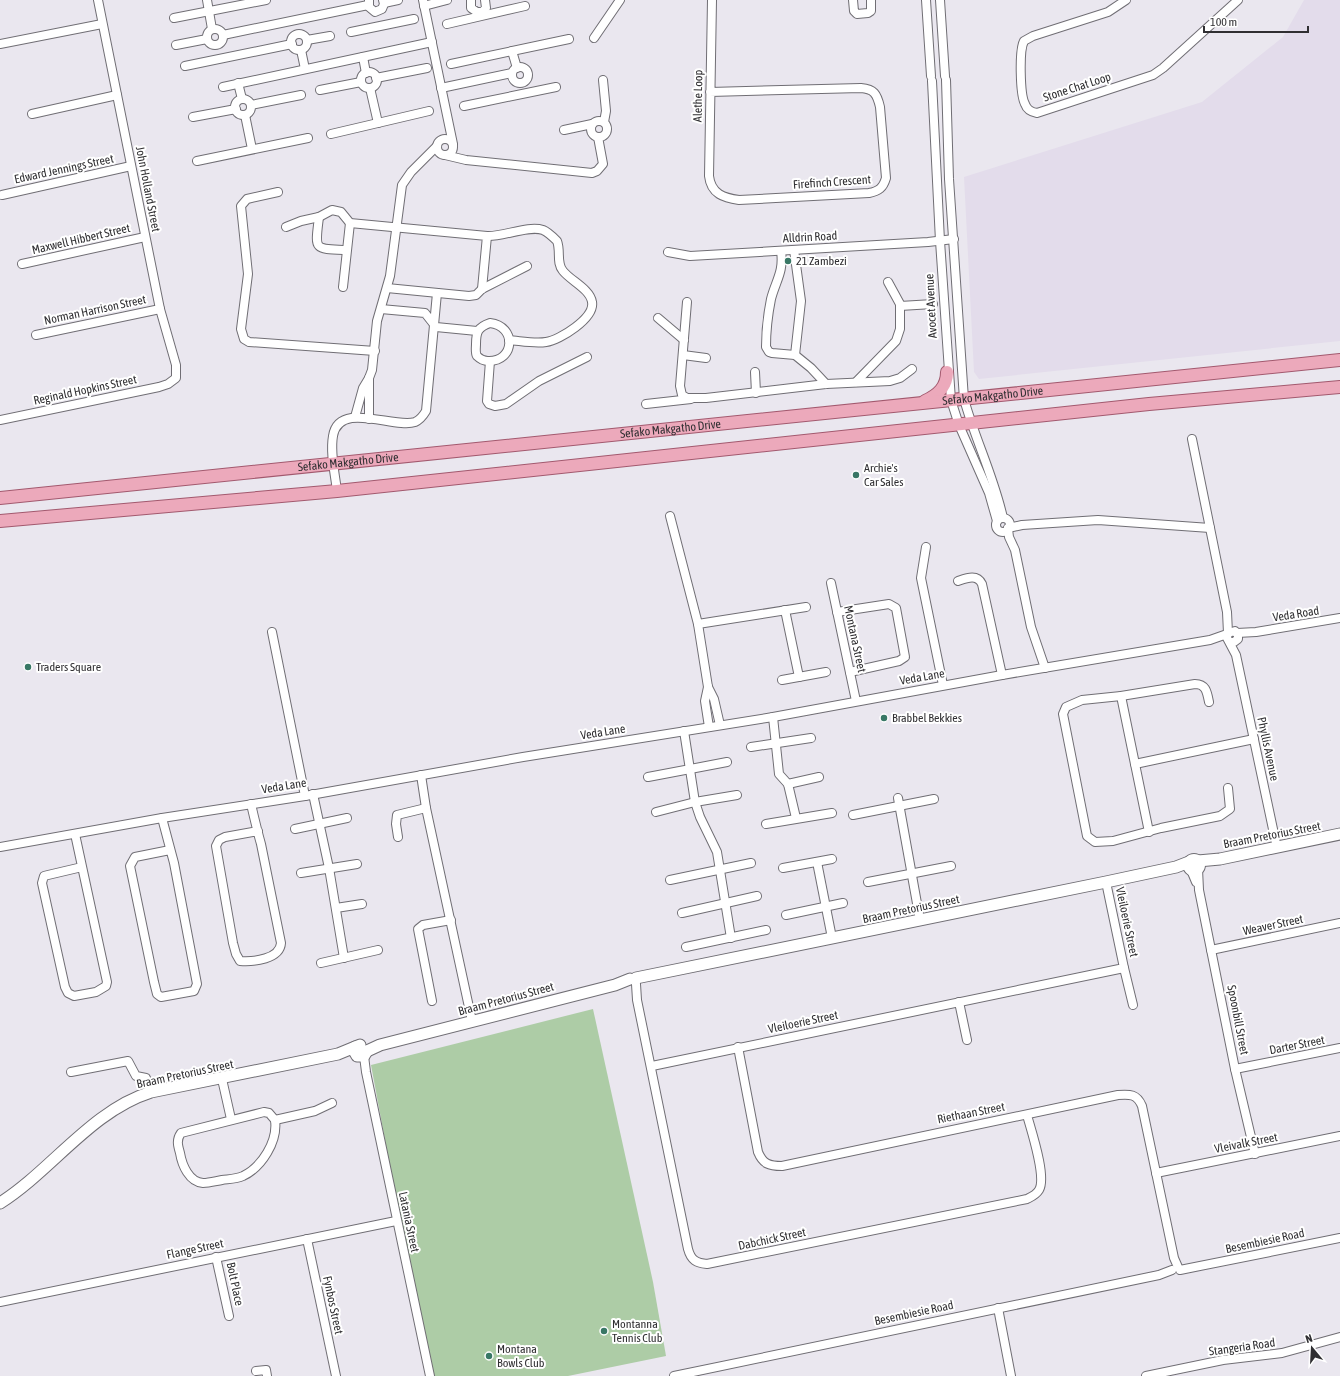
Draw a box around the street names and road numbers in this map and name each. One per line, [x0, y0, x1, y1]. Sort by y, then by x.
street label: Alethe Loop [691, 69, 705, 122]
street label: Stone Chat Loop [1041, 69, 1113, 105]
street label: John Holland Street [133, 145, 163, 233]
street label: Edward Jennings Street [13, 152, 115, 186]
street label: Firefinch Crescent [793, 172, 872, 192]
street label: Maxwell Hibbert Street [31, 221, 132, 257]
street label: Alldrin Road [782, 229, 838, 245]
street label: Avocet Avenue [922, 273, 940, 339]
street label: Norman Harrison Street [43, 292, 148, 328]
street label: Reginald Hopkins Street [32, 372, 138, 408]
street label: Sefako Makgatho Drive [942, 384, 1044, 408]
street label: Sefako Makgatho Drive [619, 417, 721, 441]
street label: Sefako Makgatho Drive [297, 450, 399, 474]
street label: Veda Road [1272, 603, 1320, 625]
street label: Montana Street [841, 604, 869, 674]
street label: Veda Lane [898, 666, 946, 688]
street label: Phyllis Avenue [1254, 716, 1282, 782]
street label: Veda Lane [580, 722, 626, 742]
street label: Veda Lane [261, 776, 307, 796]
street label: Braam Pretorius Street [1222, 819, 1322, 851]
street label: Vleiloerie Street [1113, 886, 1141, 959]
street label: Braam Pretorius Street [861, 892, 961, 926]
street label: Weaver Street [1242, 912, 1305, 938]
street label: Braam Pretorius Street [457, 979, 556, 1019]
street label: Spoonbill Street [1224, 984, 1252, 1057]
street label: Vleiloerie Street [767, 1008, 840, 1036]
street label: Darter Street [1268, 1033, 1326, 1057]
street label: Braam Pretorius Street [135, 1057, 235, 1091]
street label: Riethaan Street [936, 1099, 1006, 1126]
street label: Vleivalk Street [1213, 1130, 1279, 1156]
street label: Latania Street [396, 1191, 422, 1254]
street label: Dabchick Street [737, 1225, 808, 1253]
street label: Besembiesie Road [1224, 1226, 1306, 1256]
street label: Flange Street [165, 1236, 225, 1262]
street label: Bolt Place [224, 1261, 246, 1307]
street label: Fynbos Street [320, 1275, 346, 1336]
street label: Besembiesie Road [873, 1298, 955, 1328]
street label: Stangeria Road [1208, 1335, 1276, 1359]

